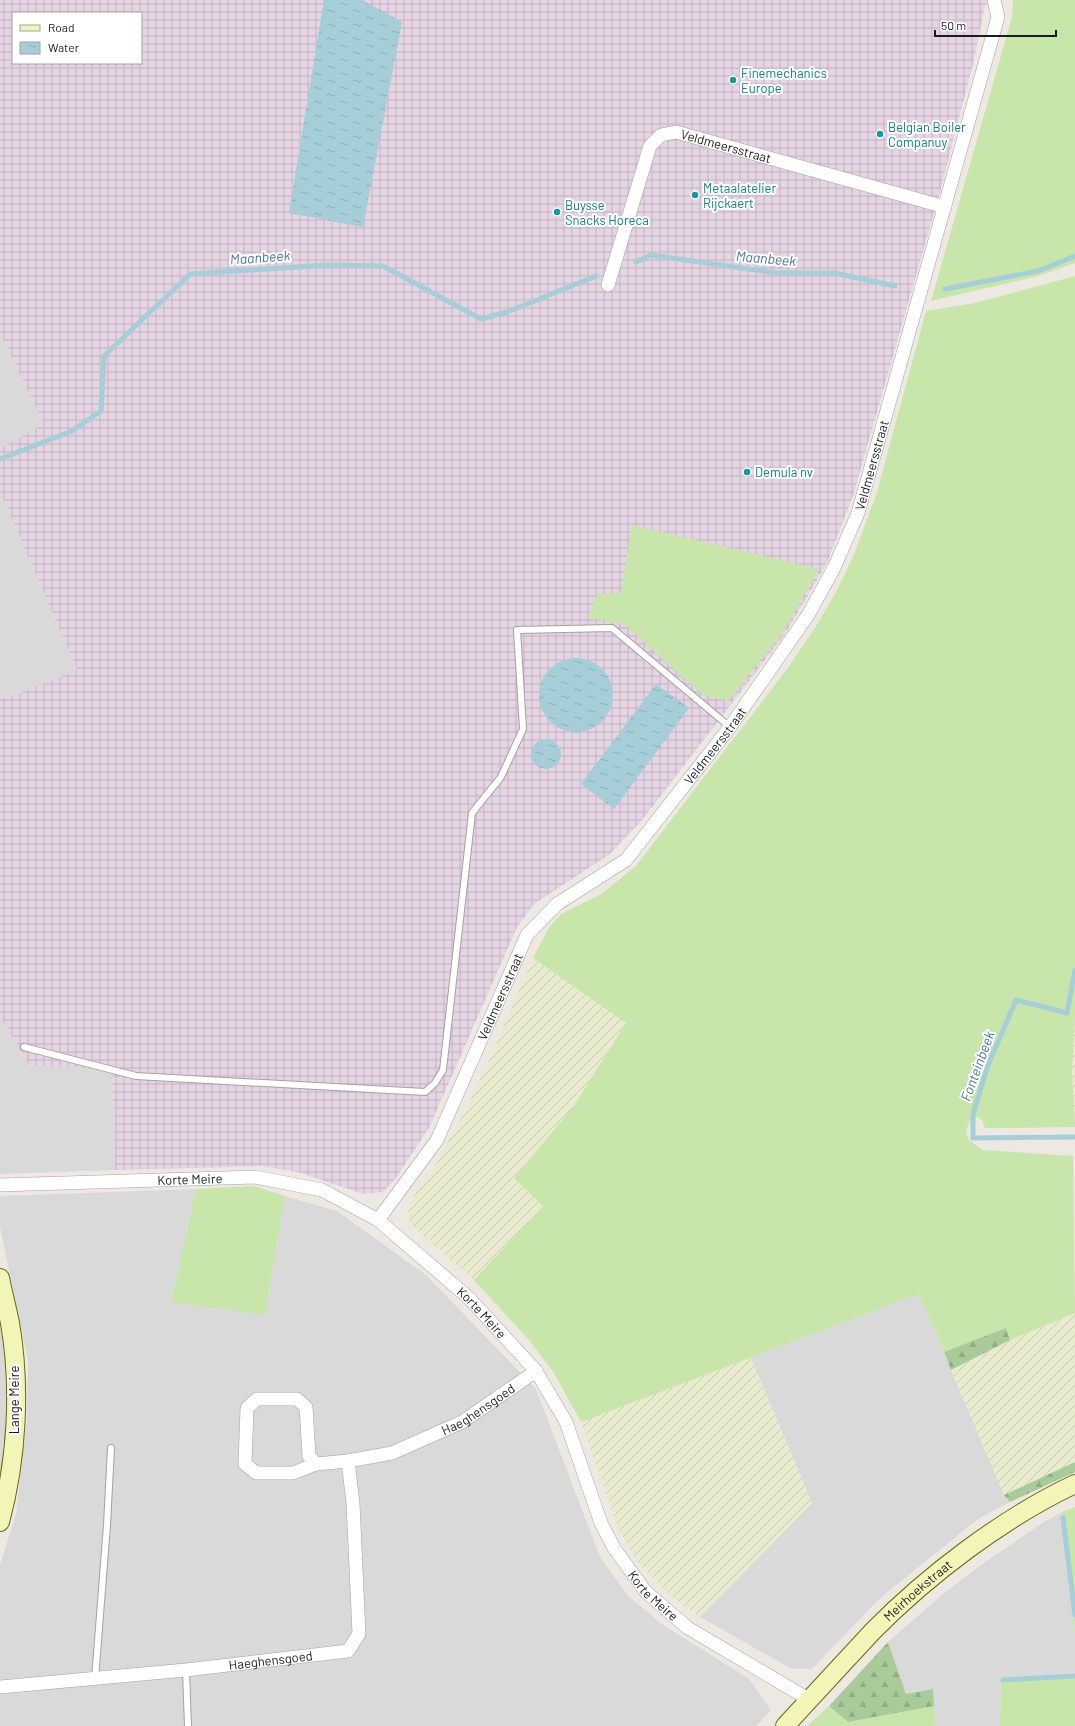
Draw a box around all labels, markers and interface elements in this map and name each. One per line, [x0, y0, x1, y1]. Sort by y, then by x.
legend [12, 12, 142, 64]
scale bar [935, 12, 1056, 38]
text: 50 m [941, 18, 966, 32]
text: Road [48, 20, 75, 34]
text: Water [48, 40, 80, 54]
place label: Finemechanics Europe [741, 65, 827, 96]
marker: Finemechanics Europe [728, 75, 738, 85]
place label: Belgian Boiler Companuy [888, 119, 966, 150]
street label: Veldmeersstraat [679, 126, 773, 166]
marker: Belgian Boiler Companuy [875, 129, 885, 139]
place label: Metaalatelier Rijckaert [703, 180, 776, 211]
marker: Metaalatelier Rijckaert [690, 190, 700, 200]
place label: Buysse Snacks Horeca [565, 197, 649, 228]
marker: Buysse Snacks Horeca [552, 207, 562, 217]
water label: Maanbeek [229, 246, 291, 268]
water label: Maanbeek [735, 247, 797, 269]
street label: Veldmeersstraat [851, 418, 892, 512]
place label: Demula nv [755, 464, 813, 480]
marker: Demula nv [742, 467, 752, 477]
street label: Veldmeersstraat [680, 704, 749, 788]
street label: Veldmeersstraat [474, 951, 526, 1042]
water label: Fonteinbeek [956, 1029, 998, 1103]
street label: Korte Meire [157, 1170, 223, 1188]
street label: Korte Meire [454, 1283, 510, 1342]
street label: Lange Meire [6, 1366, 22, 1434]
street label: Haeghensgoed [439, 1380, 518, 1438]
street label: Meirhoekstraat [880, 1556, 955, 1624]
street label: Korte Meire [625, 1567, 682, 1624]
street label: Haeghensgoed [228, 1647, 313, 1673]

